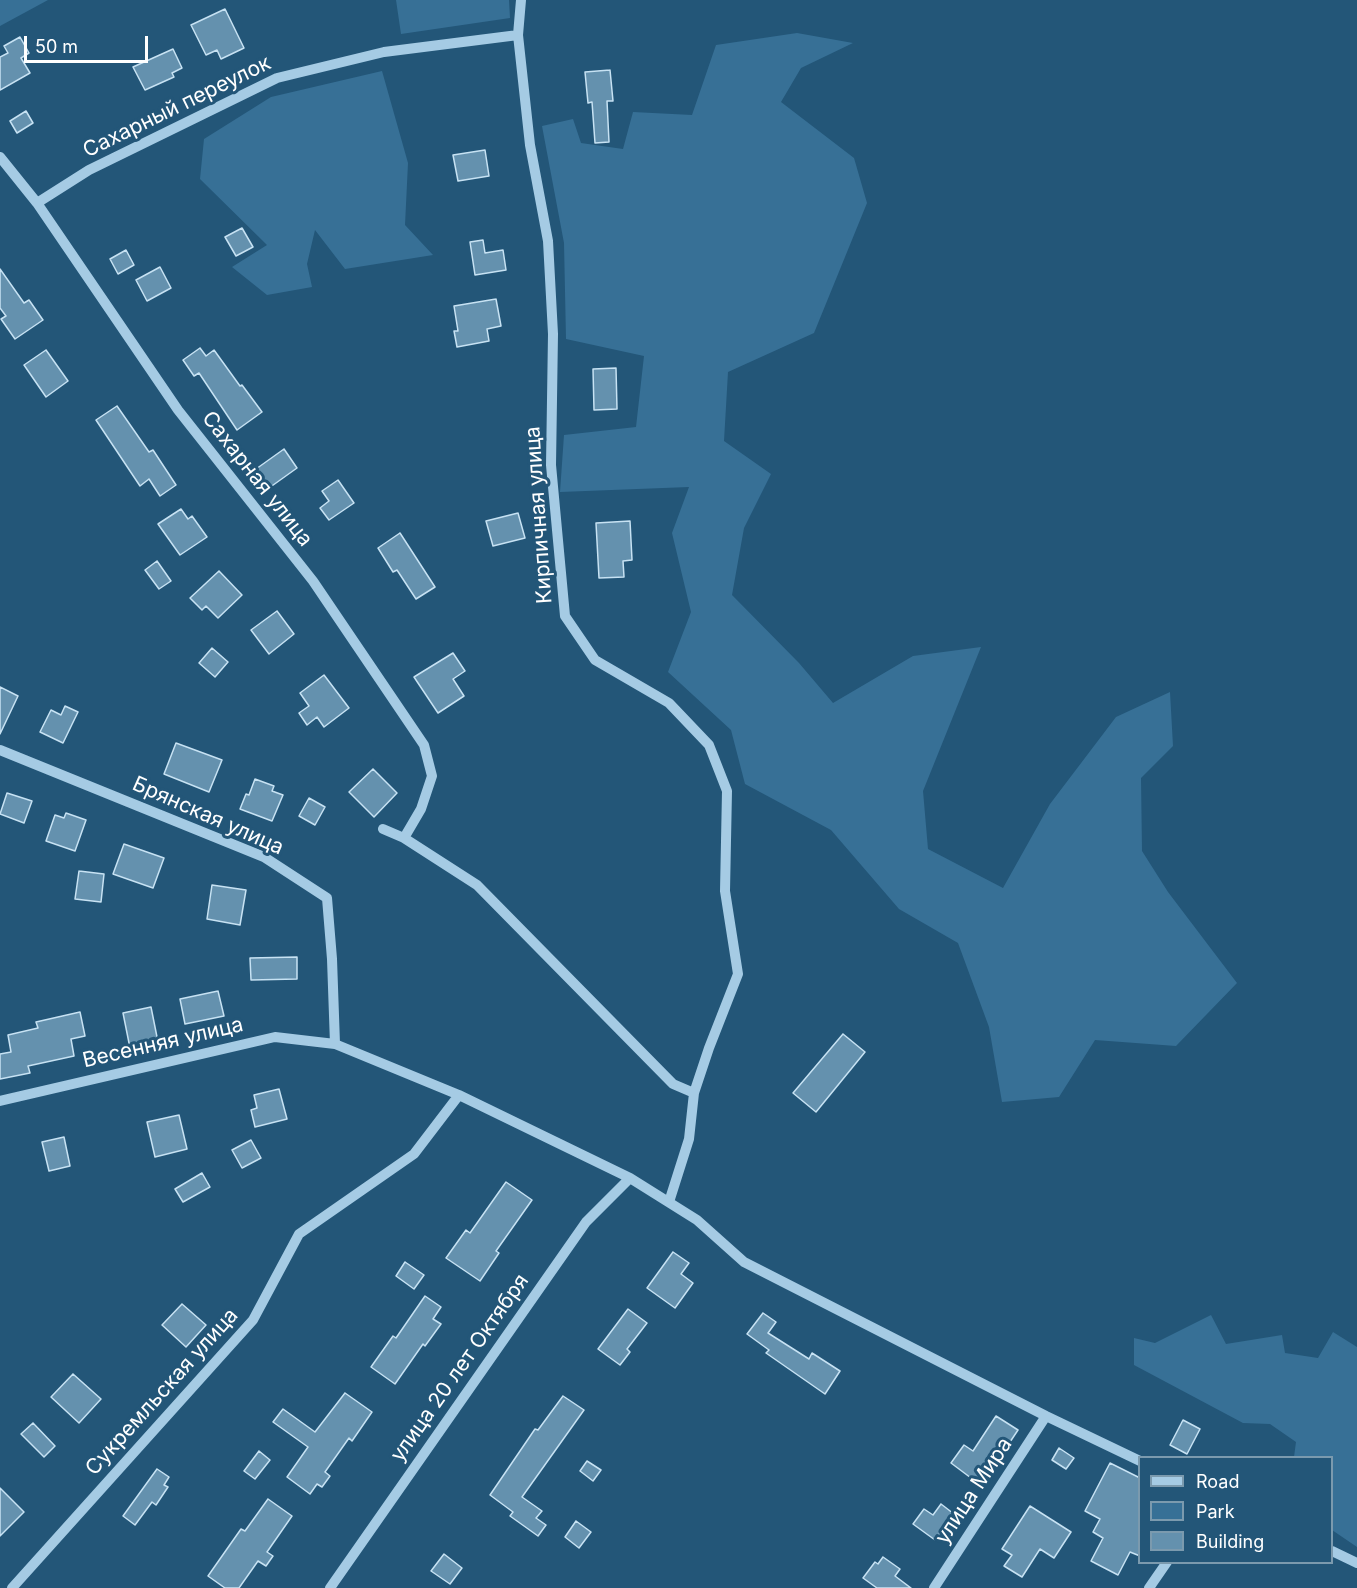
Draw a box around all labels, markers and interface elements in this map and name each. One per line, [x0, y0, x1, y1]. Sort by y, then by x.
scale bar [27, 24, 152, 62]
text: 50 m [35, 36, 78, 57]
street label: Сахарный переулок [79, 51, 275, 163]
street label: Сахарная улица [196, 406, 318, 552]
street label: Кирпичная улица [520, 425, 558, 605]
street label: Брянская улица [128, 771, 288, 861]
street label: Весенняя улица [80, 1012, 246, 1074]
street label: улица 20 лет Октября [386, 1269, 534, 1467]
street label: Сукремльская улица [80, 1303, 244, 1481]
street label: улица Мира [930, 1433, 1018, 1549]
legend [1138, 1456, 1333, 1564]
text: Road [1196, 1471, 1239, 1492]
text: Park [1196, 1501, 1235, 1522]
text: Building [1196, 1531, 1264, 1552]

